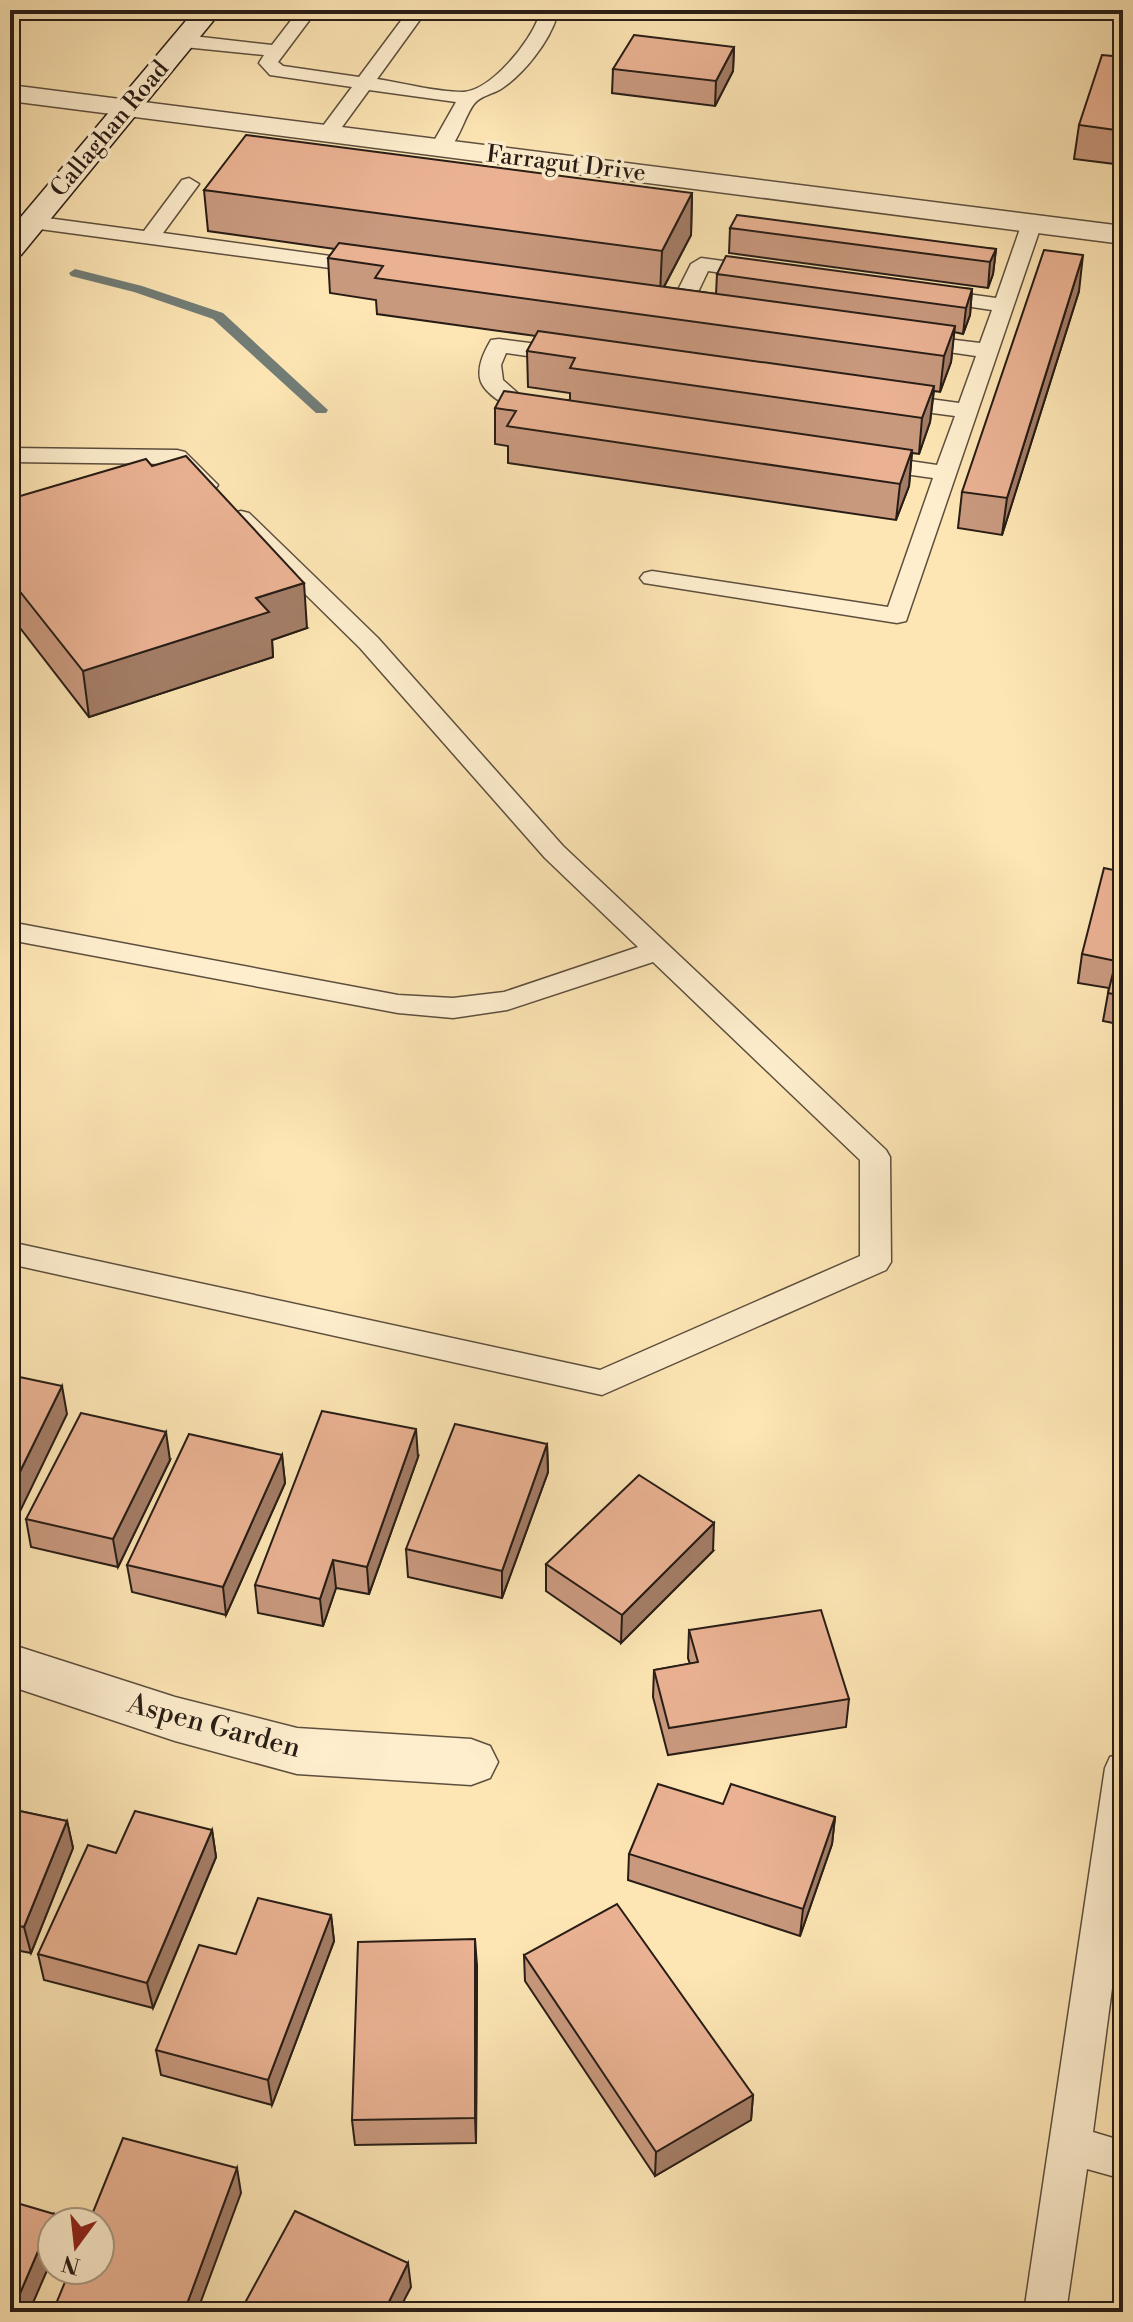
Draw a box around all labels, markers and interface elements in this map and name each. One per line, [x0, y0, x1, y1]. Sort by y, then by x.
street label: Callaghan Road [44, 54, 176, 203]
street label: Farragut Drive [485, 139, 647, 189]
street label: Aspen Garden [123, 1686, 305, 1766]
north arrow [36, 2206, 116, 2286]
text: N [59, 2248, 83, 2279]

